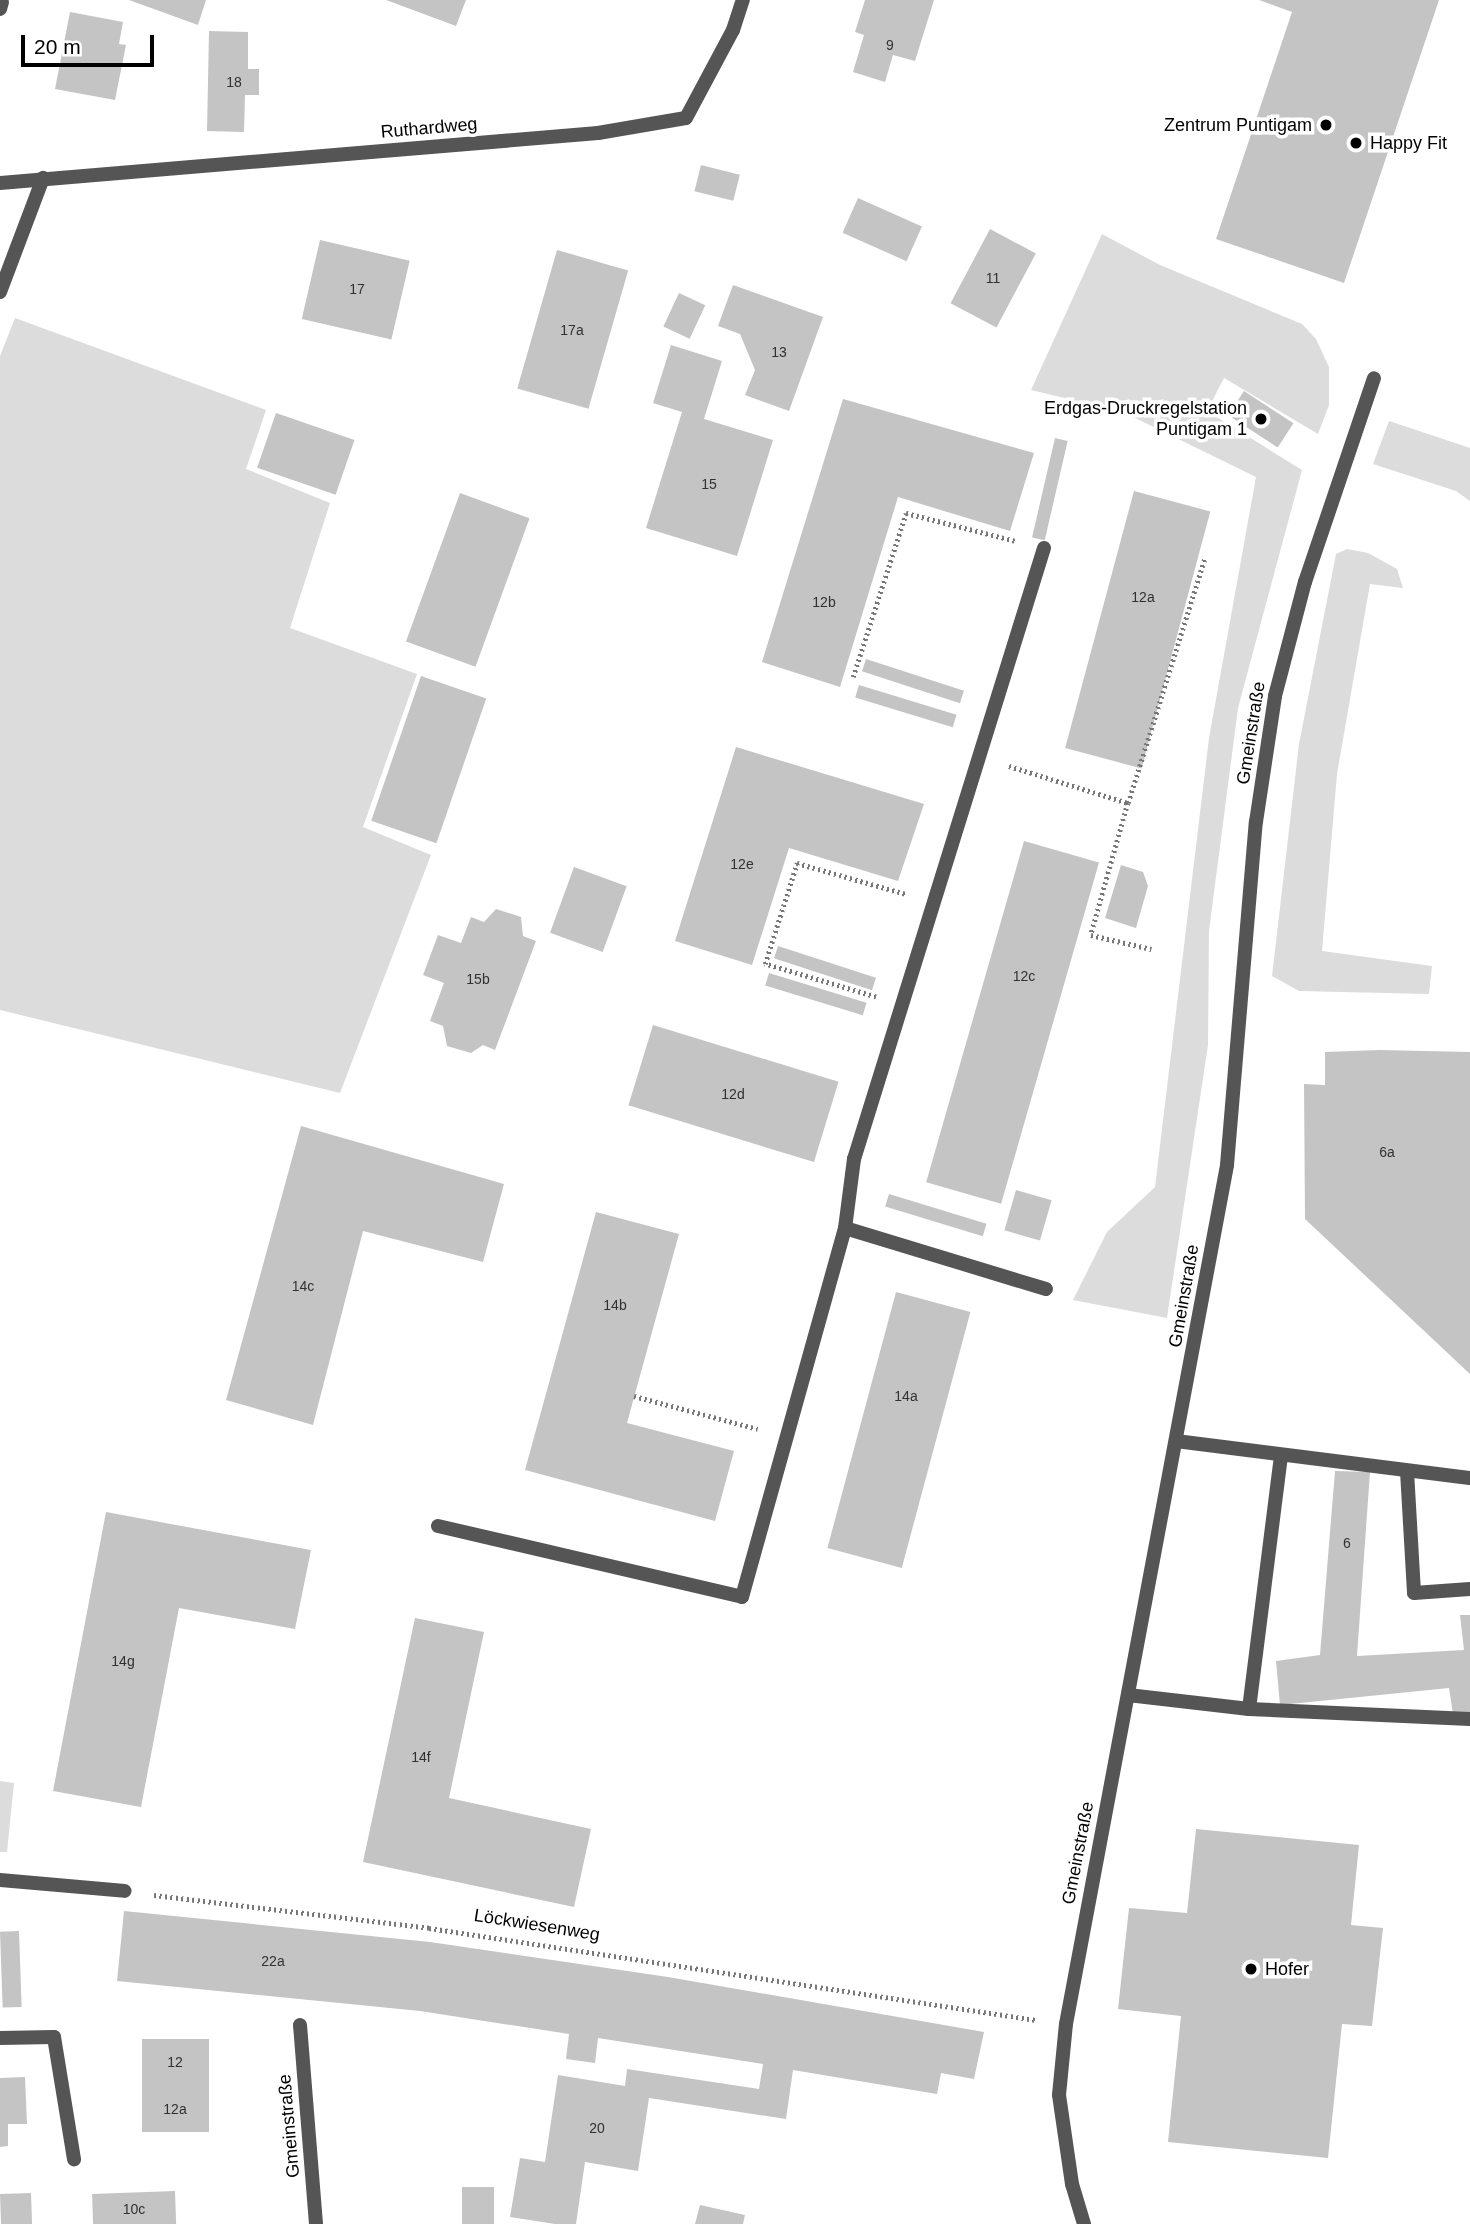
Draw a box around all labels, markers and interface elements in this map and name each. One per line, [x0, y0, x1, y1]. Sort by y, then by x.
scale bar [24, 21, 158, 65]
text: 20 m [34, 35, 81, 58]
house number: 9 [886, 37, 894, 53]
house number: 18 [226, 74, 242, 90]
street label: Ruthardweg [380, 113, 478, 143]
place label: Zentrum Puntigam [1164, 114, 1312, 136]
marker: Zentrum Puntigam [1318, 117, 1334, 133]
place label: Happy Fit [1370, 132, 1447, 154]
marker: Happy Fit [1348, 135, 1364, 151]
house number: 11 [986, 270, 1000, 286]
house number: 17 [349, 281, 365, 297]
house number: 17a [560, 322, 584, 338]
house number: 13 [771, 344, 787, 360]
place label: Erdgas-Druckregelstation Puntigam 1 [1044, 398, 1247, 440]
marker: Erdgas-Druckregelstation Puntigam 1 [1253, 411, 1269, 427]
house number: 15 [701, 476, 717, 492]
house number: 12a [1131, 589, 1155, 605]
house number: 12b [812, 594, 836, 610]
street label: Gmeinstraße [1232, 680, 1270, 786]
house number: 12e [730, 856, 754, 872]
house number: 12c [1013, 968, 1035, 984]
house number: 15b [466, 971, 490, 987]
house number: 12d [721, 1086, 745, 1102]
house number: 6a [1379, 1144, 1395, 1160]
street label: Gmeinstraße [1164, 1243, 1204, 1349]
house number: 14c [292, 1278, 314, 1294]
house number: 14b [603, 1297, 627, 1313]
house number: 14a [894, 1388, 918, 1404]
house number: 6 [1343, 1535, 1351, 1551]
house number: 14g [111, 1653, 135, 1669]
house number: 14f [411, 1749, 431, 1765]
street label: Gmeinstraße [1057, 1800, 1099, 1906]
street label: Löckwiesenweg [473, 1904, 601, 1946]
house number: 22a [261, 1953, 285, 1969]
place label: Hofer [1265, 1958, 1309, 1980]
marker: Hofer [1243, 1961, 1259, 1977]
house number: 12 [167, 2054, 183, 2070]
street label: Gmeinstraße [274, 2073, 304, 2179]
house number: 12a [163, 2101, 187, 2117]
house number: 20 [589, 2120, 605, 2136]
house number: 10c [123, 2201, 145, 2217]

